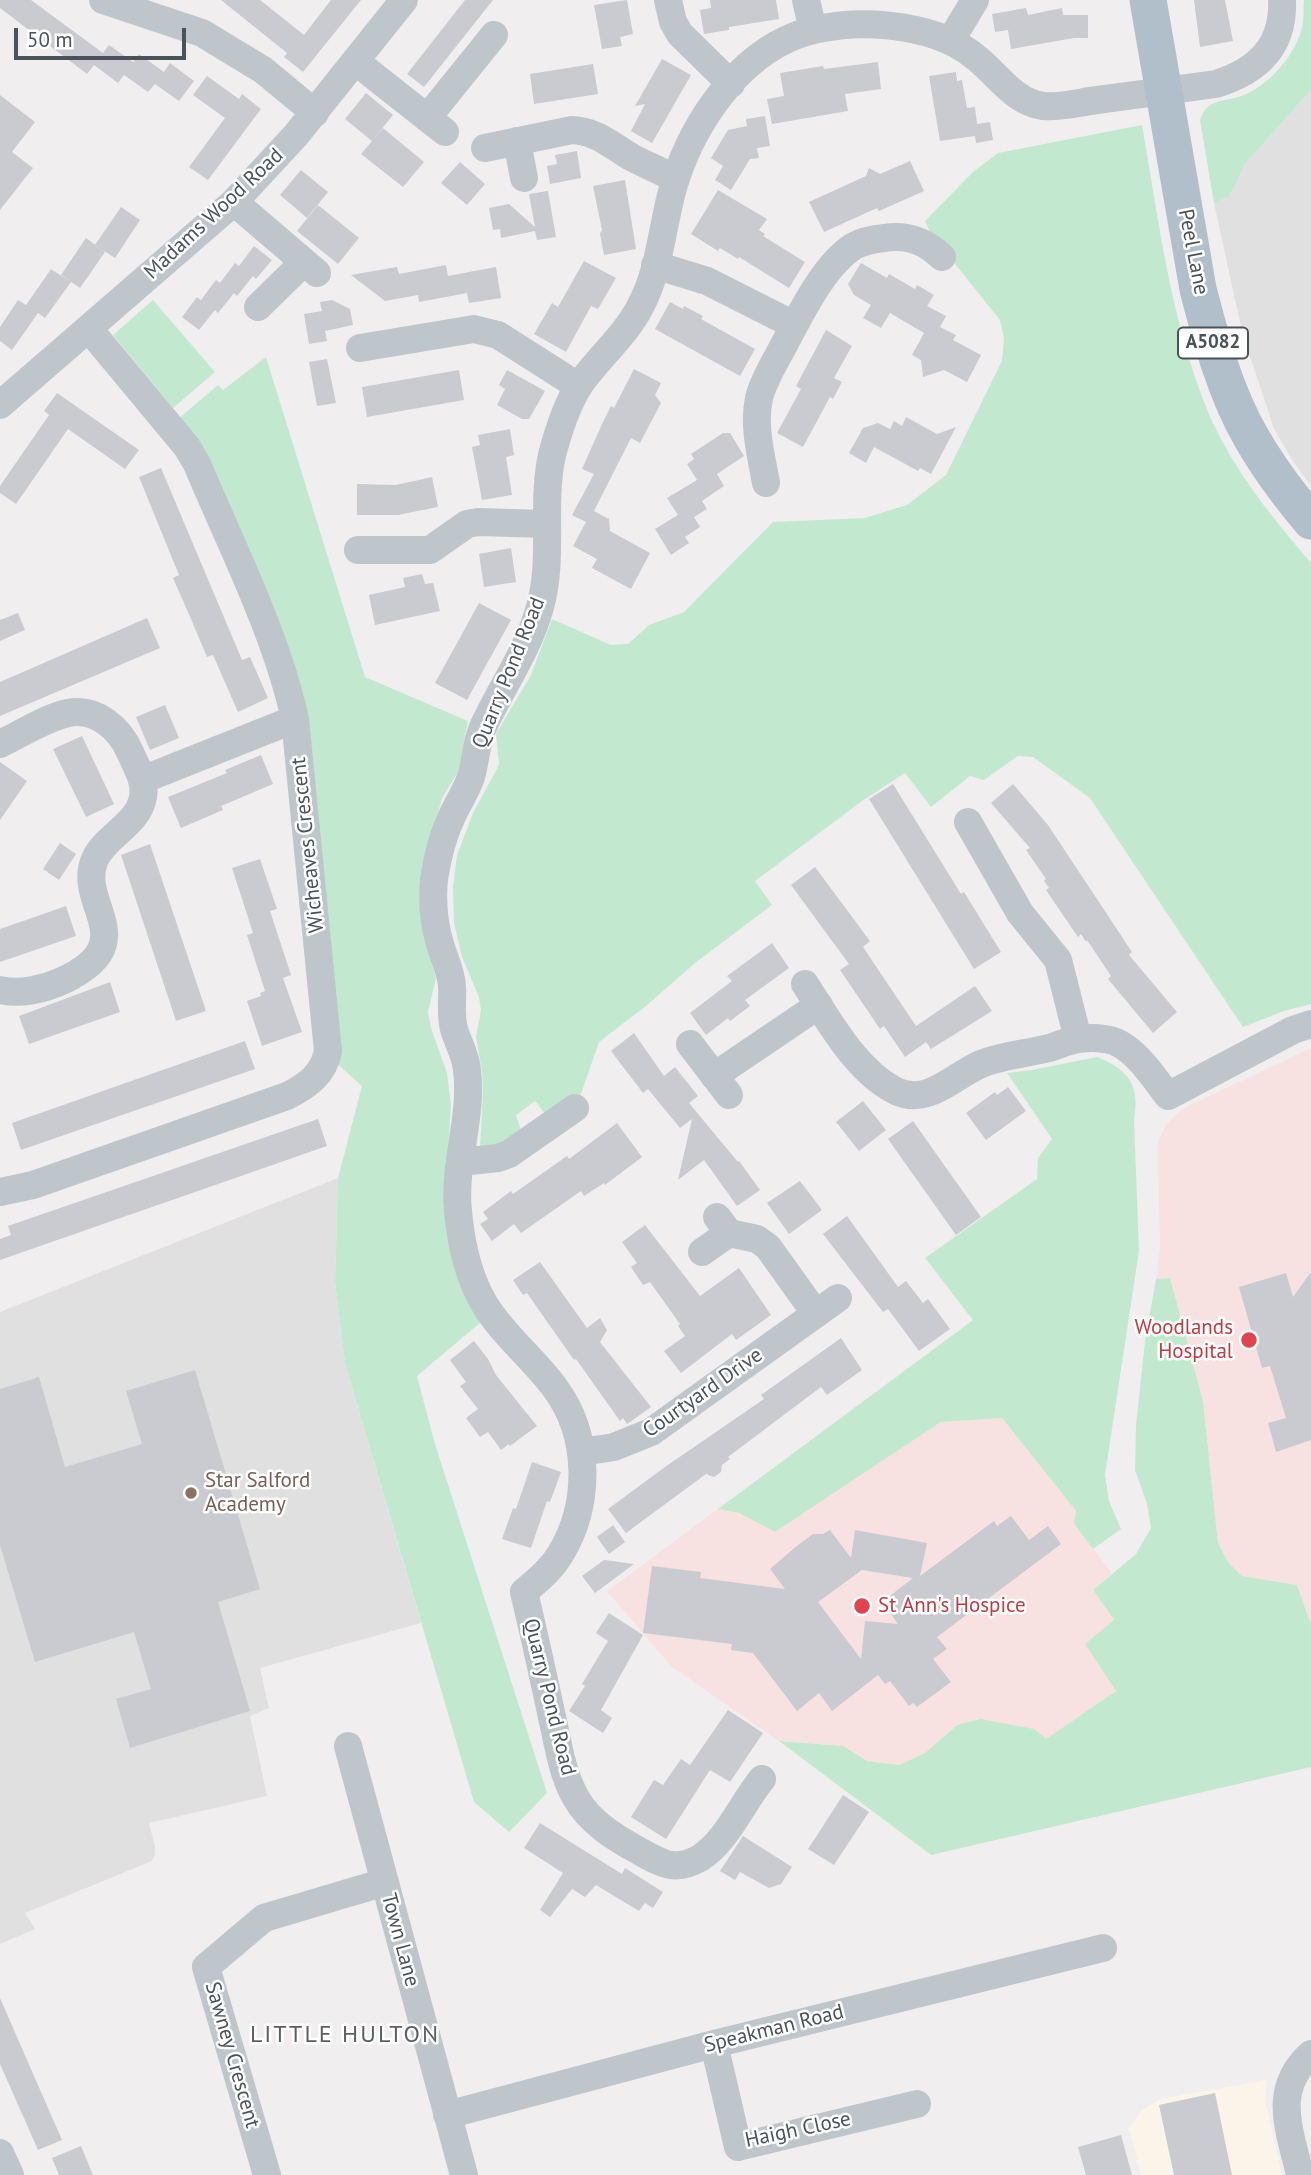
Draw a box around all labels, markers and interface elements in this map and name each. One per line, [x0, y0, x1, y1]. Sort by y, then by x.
scale bar [18, 14, 189, 58]
text: 50 m [27, 26, 73, 53]
street label: Madams Wood Road [139, 143, 289, 285]
street label: Peel Lane [1172, 207, 1214, 297]
road number: A5082 [1178, 328, 1248, 358]
street label: Quarry Pond Road [467, 594, 551, 752]
street label: Wicheaves Crescent [286, 756, 330, 934]
place label: Woodlands Hospital [1135, 1315, 1233, 1365]
marker: Woodlands Hospital [1239, 1330, 1259, 1350]
street label: Courtyard Drive [638, 1343, 768, 1443]
place label: Star Salford Academy [205, 1468, 310, 1518]
marker: Star Salford Academy [183, 1485, 199, 1501]
place label: St Ann's Hospice [878, 1593, 1026, 1619]
marker: St Ann's Hospice [852, 1596, 872, 1616]
street label: Quarry Pond Road [517, 1616, 581, 1778]
street label: Town Lane [375, 1891, 425, 1989]
street label: Sawney Crescent [199, 1979, 265, 2131]
street label: Speakman Road [702, 2000, 846, 2058]
district label: LITTLE HULTON [252, 2021, 438, 2049]
street label: Haigh Close [743, 2107, 853, 2153]

